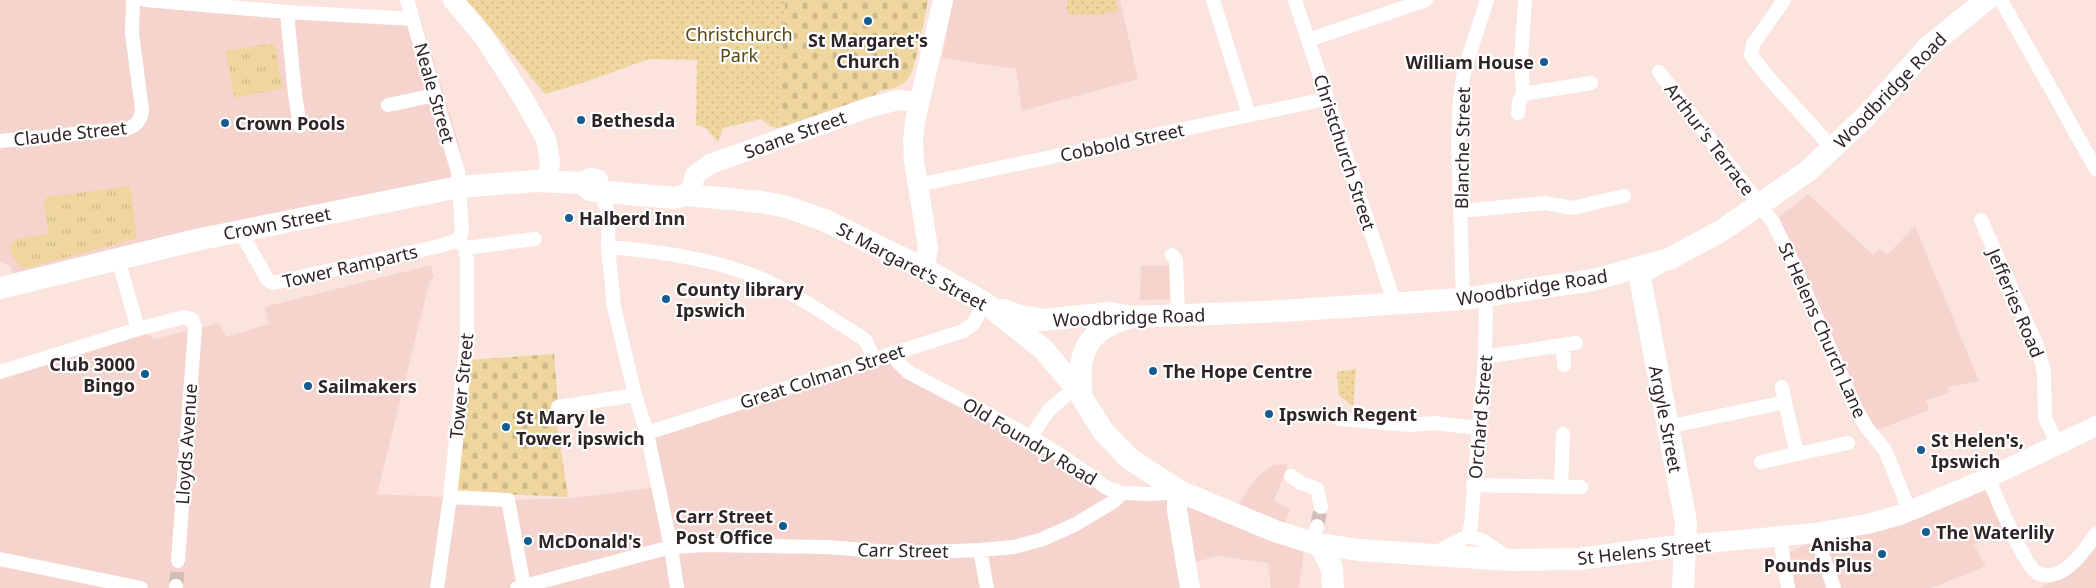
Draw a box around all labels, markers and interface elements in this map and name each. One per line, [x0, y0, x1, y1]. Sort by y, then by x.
marker: St Margaret's Church [862, 15, 874, 27]
park label: Christchurch Park [685, 22, 793, 67]
street label: Woodbridge Road [1828, 27, 1952, 153]
place label: St Margaret's Church [808, 28, 928, 73]
street label: Neale Street [409, 40, 461, 147]
place label: William House [1406, 50, 1534, 74]
marker: William House [1538, 56, 1550, 68]
street label: Christchurch Street [1309, 71, 1382, 233]
street label: Arthur's Terrace [1660, 78, 1760, 200]
street label: Blanche Street [1449, 86, 1475, 209]
street label: Soane Street [741, 104, 850, 164]
place label: Bethesda [591, 108, 675, 132]
place label: Crown Pools [235, 111, 345, 135]
marker: Bethesda [575, 114, 587, 126]
street label: Claude Street [12, 115, 128, 151]
marker: Crown Pools [219, 117, 231, 129]
street label: Cobbold Street [1058, 117, 1187, 167]
street label: Crown Street [221, 201, 333, 245]
place label: Halberd Inn [579, 206, 685, 230]
marker: Halberd Inn [563, 212, 575, 224]
street label: St Margaret's Street [833, 216, 992, 316]
street label: St Helens Church Lane [1773, 238, 1873, 422]
street label: Tower Ramparts [280, 239, 420, 293]
street label: Jefferies Road [1981, 243, 2050, 361]
street label: Woodbridge Road [1455, 263, 1609, 311]
place label: County library Ipswich [676, 277, 805, 322]
marker: County library Ipswich [660, 293, 672, 305]
street label: Woodbridge Road [1052, 302, 1206, 332]
street label: Tower Street [444, 332, 479, 440]
street label: Great Colman Street [737, 338, 908, 414]
place label: Club 3000 Bingo [49, 352, 135, 397]
street label: Orchard Street [1463, 354, 1497, 480]
place label: The Hope Centre [1163, 359, 1313, 383]
street label: Argyle Street [1644, 363, 1688, 475]
marker: The Hope Centre [1147, 365, 1159, 377]
marker: Club 3000 Bingo [139, 368, 151, 380]
place label: Sailmakers [318, 374, 417, 398]
marker: Sailmakers [302, 380, 314, 392]
street label: Lloyds Avenue [170, 383, 202, 505]
street label: Old Foundry Road [958, 391, 1102, 491]
place label: Ipswich Regent [1279, 402, 1417, 426]
place label: St Mary le Tower, ipswich [516, 405, 645, 450]
marker: Ipswich Regent [1263, 408, 1275, 420]
marker: St Mary le Tower, ipswich [500, 421, 512, 433]
place label: St Helen's, Ipswich [1931, 428, 2024, 473]
marker: St Helen's, Ipswich [1915, 444, 1927, 456]
place label: Carr Street Post Office [675, 504, 773, 549]
marker: Carr Street Post Office [777, 520, 789, 532]
place label: The Waterlily [1936, 520, 2055, 544]
marker: The Waterlily [1920, 526, 1932, 538]
place label: McDonald's [538, 529, 641, 553]
street label: St Helens Street [1576, 532, 1712, 570]
place label: Anisha Pounds Plus [1764, 532, 1872, 577]
marker: McDonald's [522, 535, 534, 547]
street label: Carr Street [857, 537, 949, 563]
marker: Anisha Pounds Plus [1876, 548, 1888, 560]

